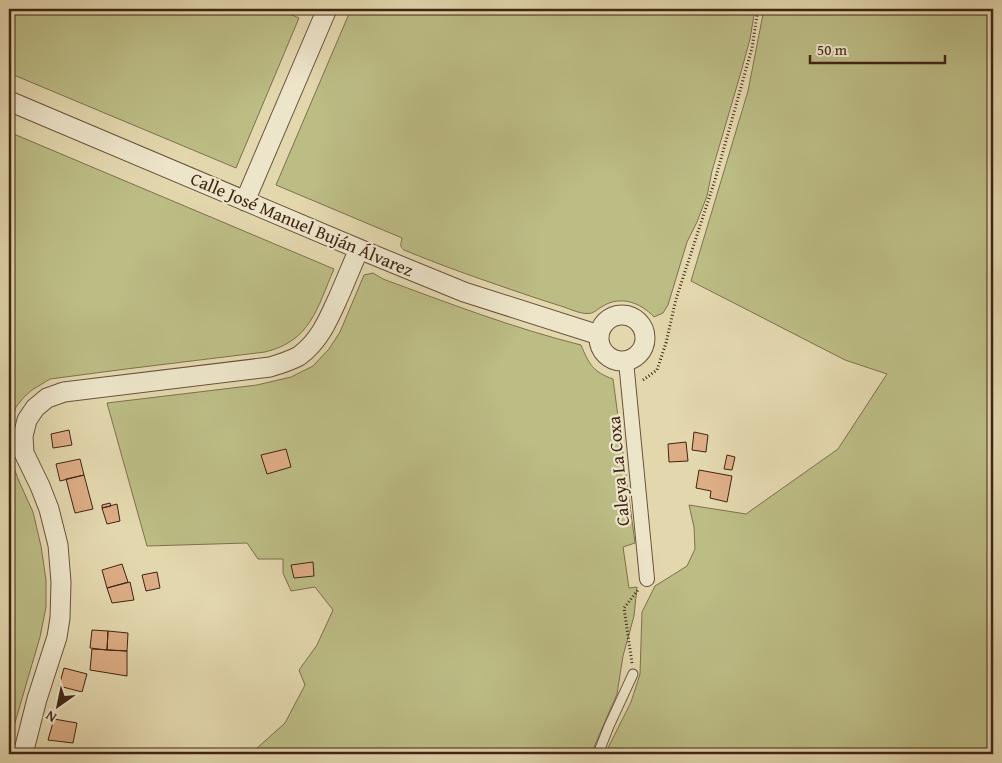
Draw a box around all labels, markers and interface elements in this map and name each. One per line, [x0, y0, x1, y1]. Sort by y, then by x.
scale bar [810, 32, 944, 64]
text: 50 m [817, 39, 848, 60]
street label: Calle José Manuel Buján Álvarez [186, 165, 418, 283]
street label: Caleya La Coxa [600, 414, 636, 527]
north arrow [32, 680, 82, 730]
text: N [41, 706, 60, 728]

